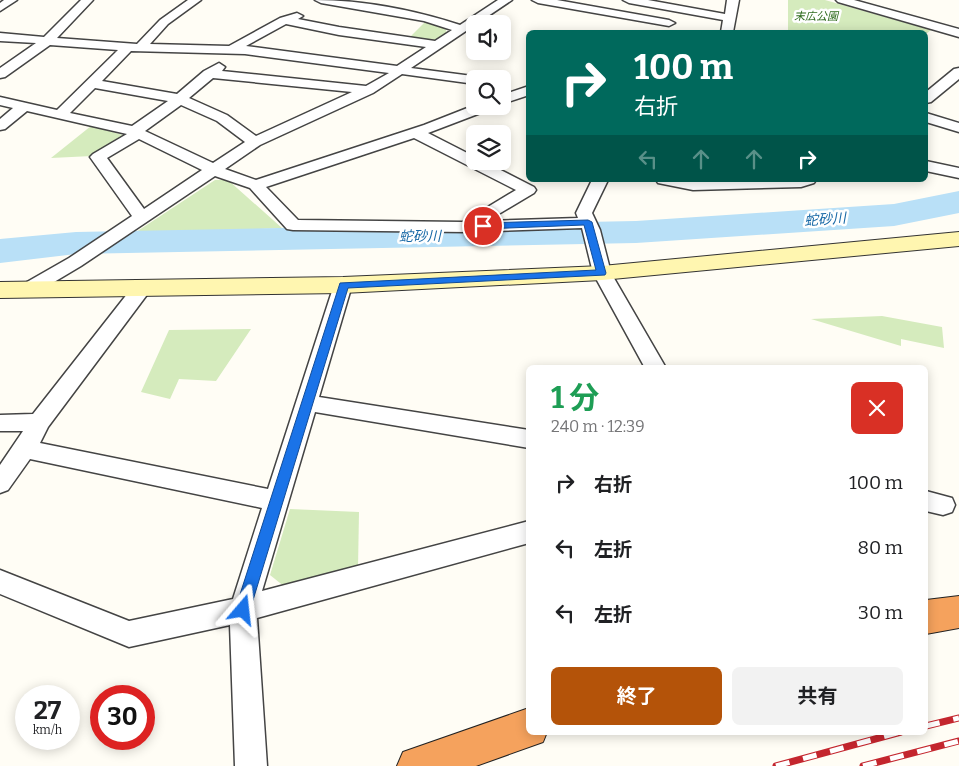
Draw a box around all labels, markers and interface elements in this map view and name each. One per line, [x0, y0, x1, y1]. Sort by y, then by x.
park label: 末広公園 [794, 10, 840, 23]
map controls [466, 15, 511, 170]
button: sound [466, 15, 511, 60]
text: 100 m [634, 46, 733, 88]
icon: right [551, 50, 616, 115]
button: search [466, 70, 511, 115]
text: 右折 [634, 93, 678, 120]
button: layers [466, 125, 511, 170]
icon: left [634, 145, 662, 173]
icon: ahead [687, 145, 715, 173]
icon: ahead [740, 145, 768, 173]
icon: right [793, 145, 821, 173]
pin [462, 205, 504, 247]
water label: 蛇砂川 [803, 209, 849, 229]
icon: arrive [469, 212, 497, 240]
water label: 蛇砂川 [399, 228, 443, 245]
text: 1 分 [551, 380, 599, 416]
button: close [851, 382, 903, 434]
text: 240 m · 12:39 [551, 417, 645, 436]
icon: right [551, 469, 579, 497]
text: 100 m [849, 471, 903, 494]
text: 右折 [594, 473, 632, 496]
icon: left [551, 534, 579, 562]
text: 80 m [857, 536, 903, 559]
text: 左折 [594, 538, 632, 561]
position arrow [216, 583, 268, 635]
icon: left [551, 599, 579, 627]
text: 30 m [858, 601, 903, 624]
text: 左折 [594, 603, 632, 626]
button: 終了 [551, 667, 722, 725]
button: 共有 [732, 667, 903, 725]
speed limit sign: 30 [90, 685, 155, 750]
text: 27 [34, 696, 61, 726]
text: km/h [33, 723, 62, 737]

